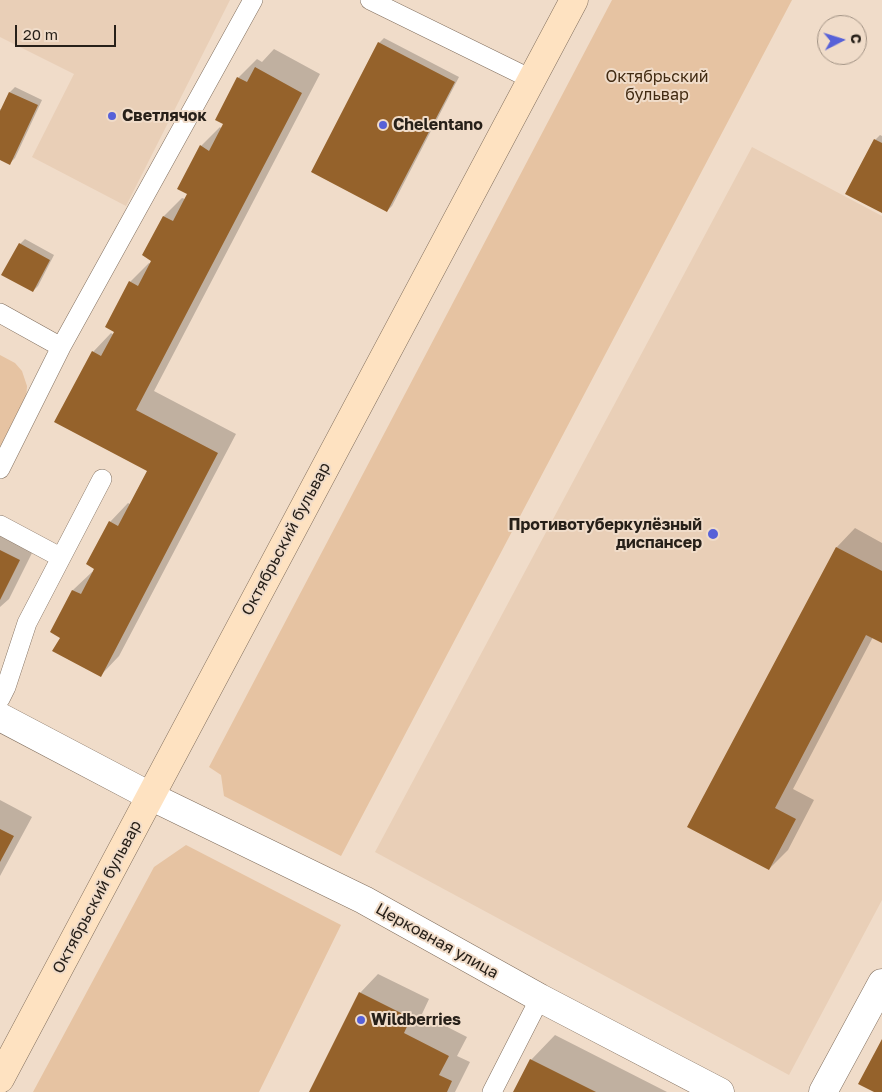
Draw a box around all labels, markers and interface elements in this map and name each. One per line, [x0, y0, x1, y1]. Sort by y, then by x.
scale bar [18, 15, 119, 47]
north arrow [817, 15, 867, 65]
text: 20 m [23, 25, 58, 43]
text: С [848, 33, 865, 44]
park label: Октябрьский бульвар [605, 67, 709, 105]
place label: Светлячок [122, 106, 207, 126]
marker: Светлячок [106, 110, 118, 122]
place label: Chelentano [393, 115, 483, 135]
marker: Chelentano [377, 119, 389, 131]
street label: Октябрьский бульвар [237, 459, 335, 619]
place label: Противотуберкулёзный диспансер [509, 515, 702, 553]
marker: Противотуберкулёзный диспансер [706, 527, 720, 541]
street label: Октябрьский бульвар [48, 817, 146, 977]
street label: Церковная улица [372, 899, 502, 983]
place label: Wildberries [371, 1010, 461, 1030]
marker: Wildberries [355, 1014, 367, 1026]

